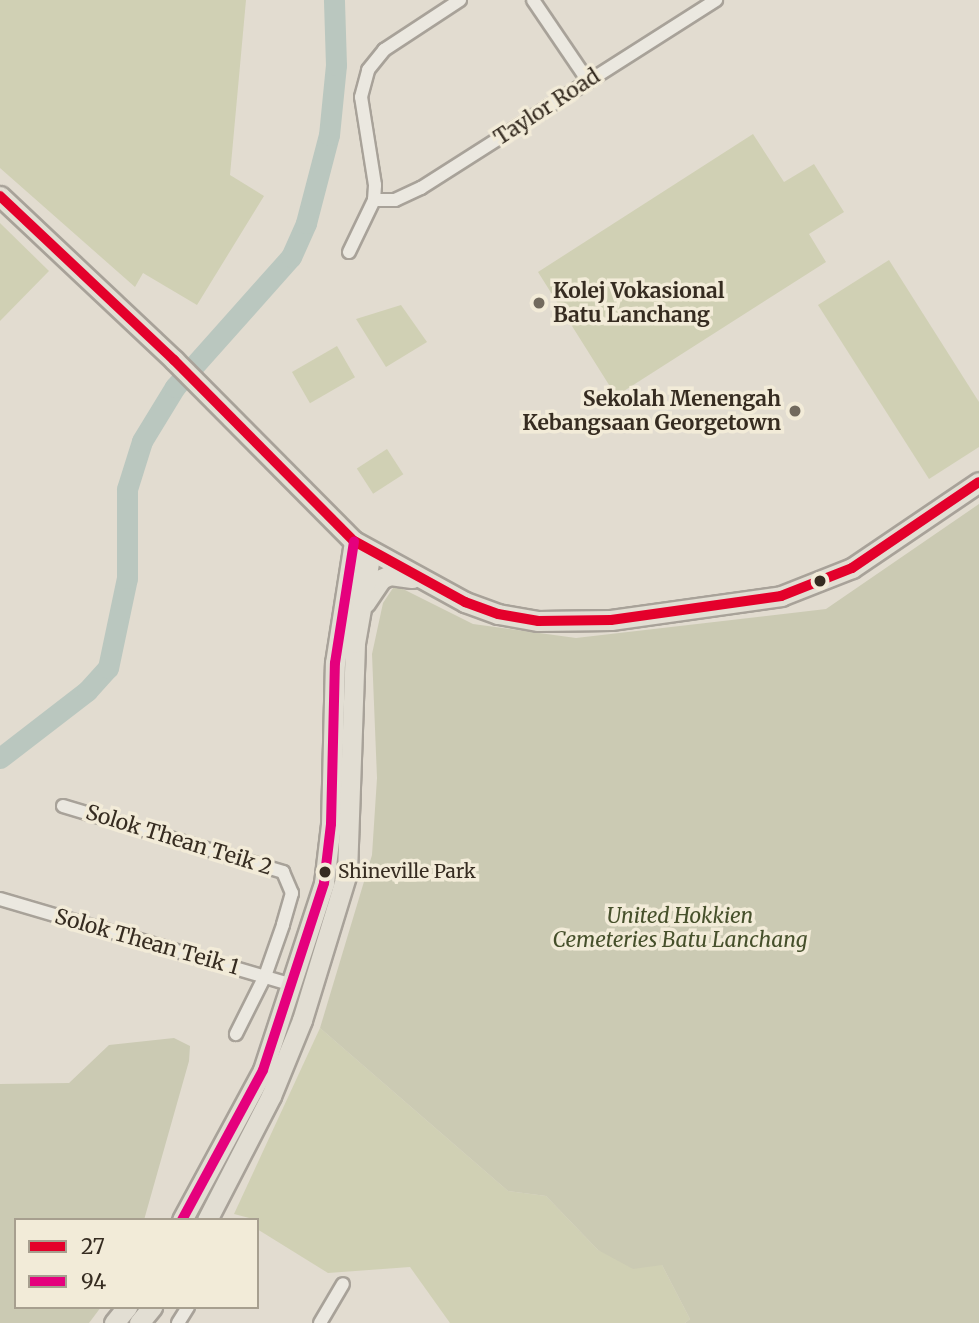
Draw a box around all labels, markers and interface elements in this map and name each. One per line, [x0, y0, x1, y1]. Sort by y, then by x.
street label: Taylor Road [489, 64, 605, 150]
place label: Kolej Vokasional Batu Lanchang [553, 278, 725, 328]
marker: Kolej Vokasional Batu Lanchang [531, 295, 547, 311]
place label: Sekolah Menengah Kebangsaan Georgetown [522, 386, 781, 436]
marker: Sekolah Menengah Kebangsaan Georgetown [787, 403, 803, 419]
unlabelled marker [813, 574, 827, 588]
street label: Solok Thean Teik 2 [83, 800, 275, 880]
place label: Shineville Park [338, 861, 476, 883]
marker: Shineville Park [318, 865, 332, 879]
park label: United Hokkien Cemeteries Batu Lanchang [552, 903, 808, 953]
street label: Solok Thean Teik 1 [52, 904, 242, 980]
legend [14, 1218, 259, 1309]
text: 27 [81, 1233, 105, 1260]
text: 94 [81, 1268, 106, 1295]

